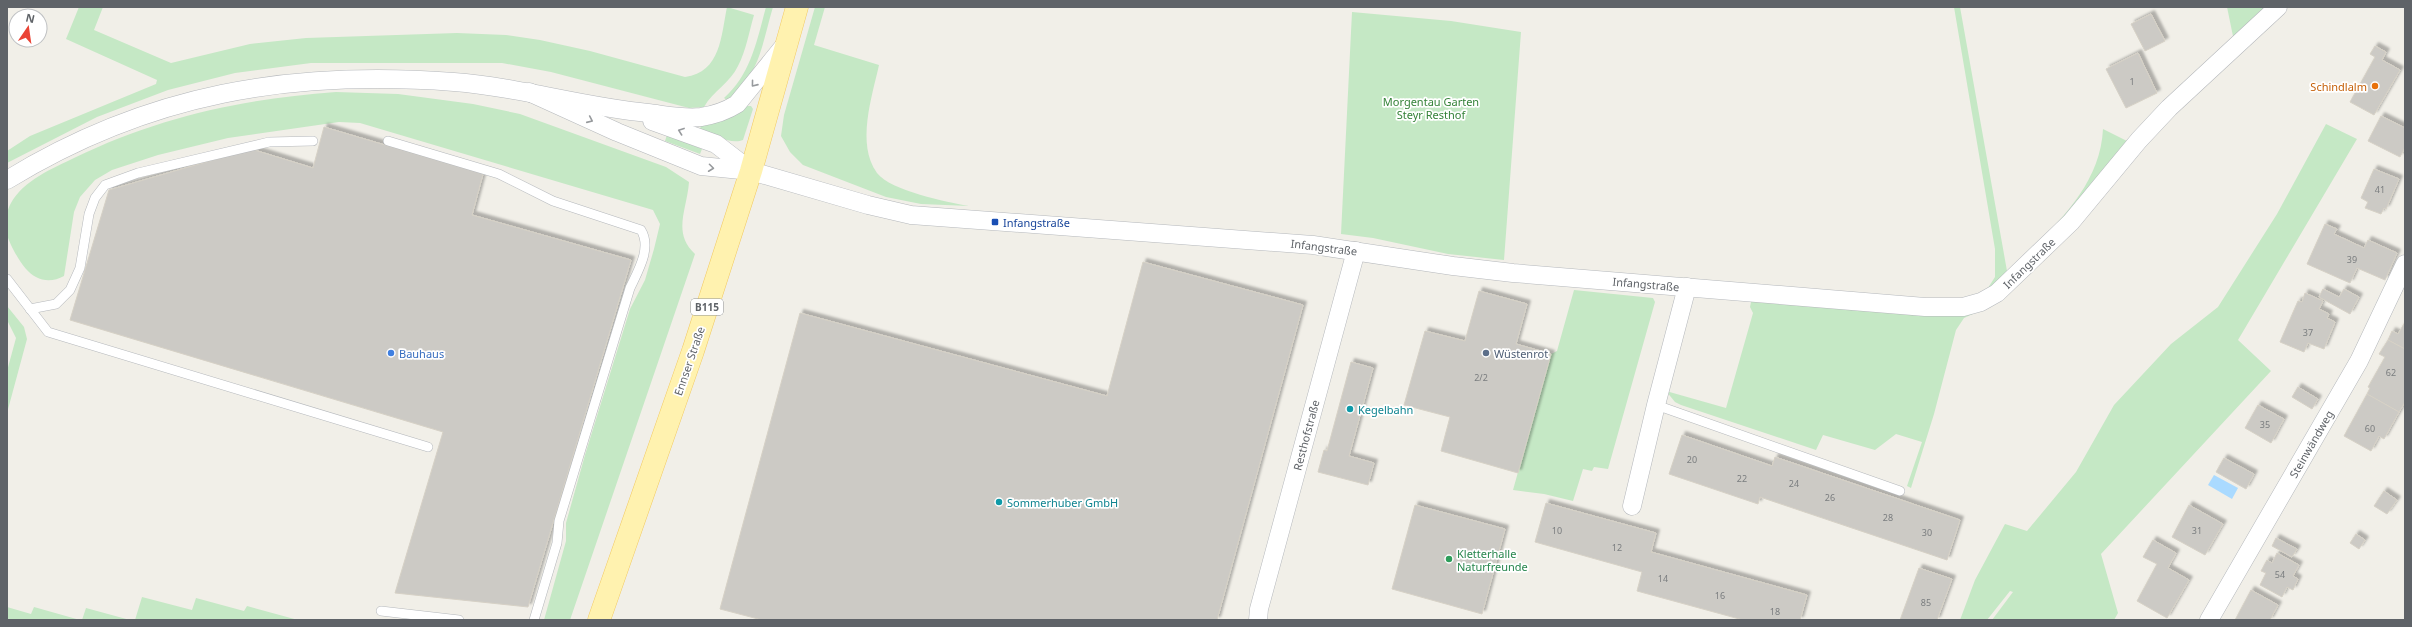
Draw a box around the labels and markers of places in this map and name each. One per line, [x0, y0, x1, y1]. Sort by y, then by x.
place label: Schindlalm [2310, 79, 2367, 94]
marker: Schindlalm [2370, 81, 2380, 91]
place label: Infangstraße [1003, 215, 1070, 230]
marker: Infangstraße [990, 217, 1000, 227]
place label: Bauhaus [399, 346, 444, 361]
place label: Wüstenrot [1494, 346, 1548, 361]
marker: Bauhaus [386, 348, 396, 358]
marker: Wüstenrot [1481, 348, 1491, 358]
place label: Kegelbahn [1358, 402, 1413, 417]
marker: Kegelbahn [1345, 404, 1355, 414]
place label: Sommerhuber GmbH [1007, 495, 1118, 510]
marker: Sommerhuber GmbH [994, 497, 1004, 507]
place label: Kletterhalle Naturfreunde [1457, 546, 1528, 574]
marker: Kletterhalle Naturfreunde [1444, 554, 1454, 564]

